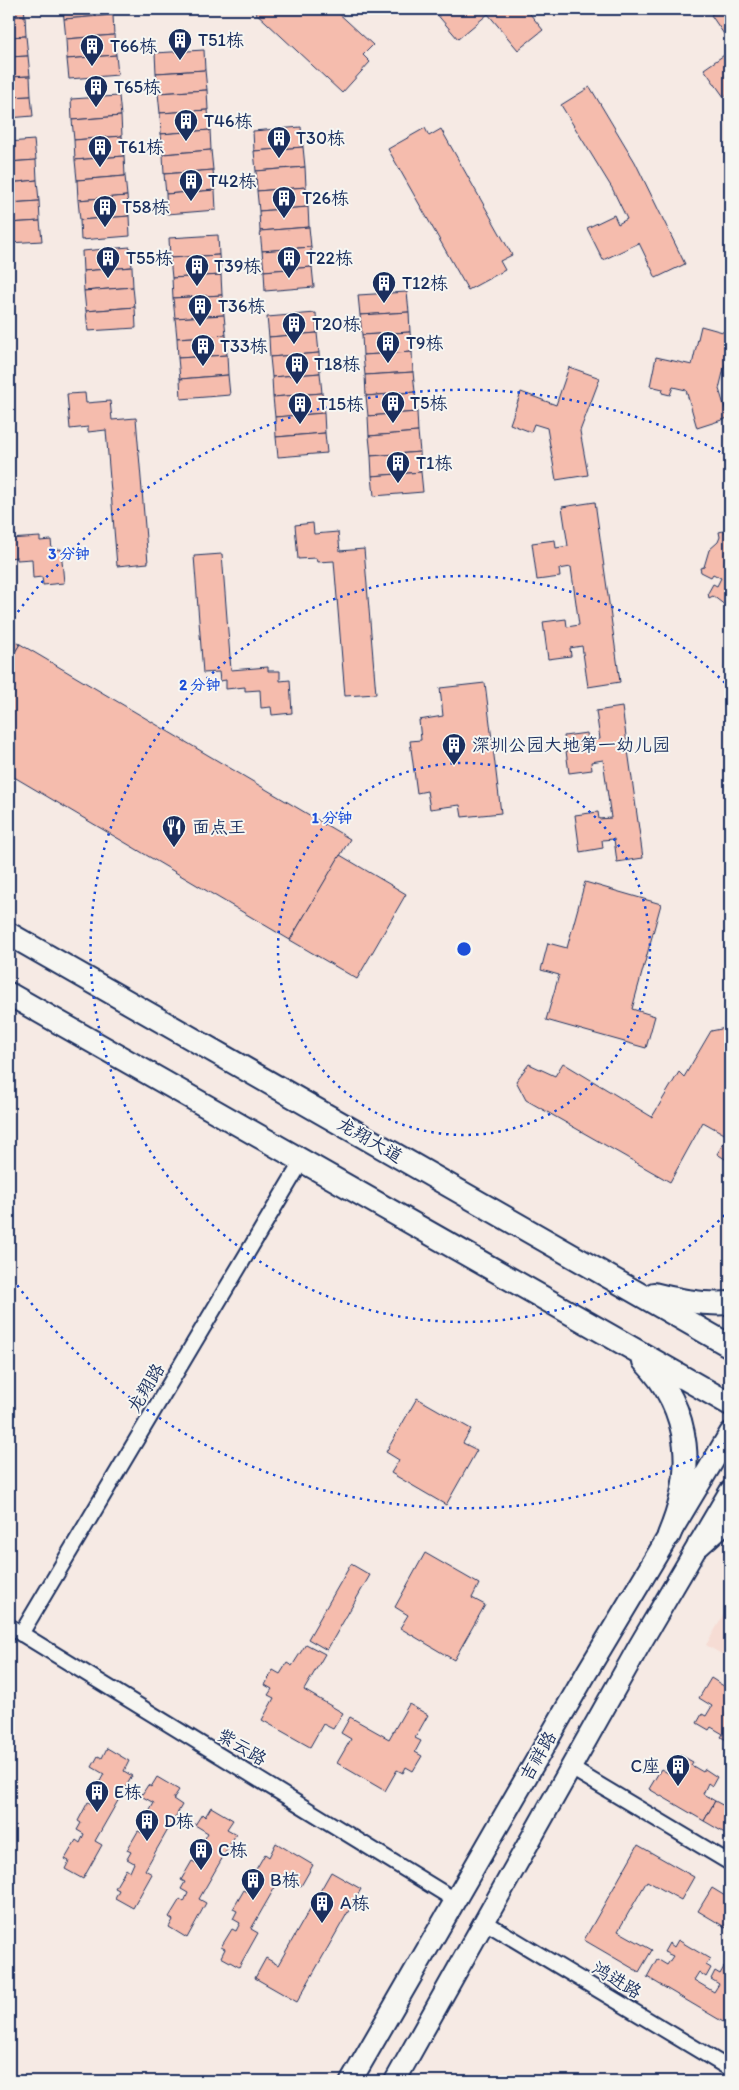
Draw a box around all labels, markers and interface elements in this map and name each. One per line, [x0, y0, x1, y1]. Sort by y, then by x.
building icon: T51栋 [167, 27, 193, 61]
place label: T51栋 [198, 29, 244, 51]
building icon: T66栋 [79, 33, 105, 67]
place label: T66栋 [110, 35, 157, 57]
building icon: T65栋 [83, 74, 109, 108]
place label: T65栋 [114, 76, 161, 98]
building icon: T46栋 [173, 108, 199, 142]
place label: T46栋 [204, 110, 252, 132]
building icon: T30栋 [266, 125, 292, 159]
place label: T30栋 [296, 127, 345, 149]
building icon: T61栋 [87, 134, 113, 168]
place label: T61栋 [118, 136, 164, 158]
building icon: T42栋 [178, 168, 204, 202]
place label: T42栋 [208, 170, 256, 192]
building icon: T26栋 [271, 185, 297, 219]
place label: T26栋 [302, 187, 349, 209]
building icon: T58栋 [92, 194, 118, 228]
place label: T58栋 [122, 196, 169, 218]
building icon: T55栋 [95, 245, 121, 279]
building icon: T22栋 [276, 245, 302, 279]
place label: T55栋 [126, 247, 173, 269]
place label: T22栋 [306, 247, 353, 269]
building icon: T39栋 [184, 253, 210, 287]
place label: T39栋 [214, 255, 261, 277]
building icon: T12栋 [371, 270, 397, 304]
place label: T12栋 [402, 272, 448, 294]
building icon: T36栋 [187, 293, 213, 327]
place label: T36栋 [218, 295, 265, 317]
building icon: T20栋 [281, 311, 307, 345]
place label: T20栋 [312, 313, 361, 335]
building icon: T9栋 [375, 330, 401, 364]
place label: T9栋 [406, 332, 444, 354]
building icon: T33栋 [190, 333, 216, 367]
place label: T33栋 [220, 335, 268, 357]
building icon: T18栋 [284, 351, 310, 385]
place label: T18栋 [314, 353, 360, 375]
building icon: T5栋 [380, 390, 406, 424]
building icon: T15栋 [287, 391, 313, 425]
place label: T5栋 [410, 392, 448, 414]
place label: T15栋 [318, 393, 364, 415]
building icon: T1栋 [385, 450, 411, 484]
place label: T1栋 [416, 452, 452, 474]
text: 3 分钟 [48, 545, 90, 563]
text: 2 分钟 [179, 676, 221, 694]
building icon: 深圳公园大地第一幼儿园 [441, 732, 467, 766]
place label: 深圳公园大地第一幼儿园 [472, 734, 670, 756]
text: 1 分钟 [312, 809, 352, 827]
restaurant icon: 面点王 [161, 814, 187, 848]
place label: 面点王 [192, 816, 246, 838]
centre of rings [455, 940, 473, 958]
street label: 龙翔大道 [333, 1112, 407, 1168]
street label: 龙翔路 [123, 1359, 169, 1417]
street label: 紫云路 [213, 1724, 271, 1770]
street label: 吉祥路 [515, 1727, 561, 1785]
building icon: C座 [665, 1753, 691, 1787]
place label: C座 [630, 1755, 660, 1777]
building icon: E栋 [84, 1779, 110, 1813]
place label: E栋 [114, 1781, 142, 1803]
building icon: D栋 [134, 1808, 160, 1842]
place label: D栋 [164, 1810, 194, 1832]
building icon: C栋 [188, 1837, 214, 1871]
place label: C栋 [218, 1839, 248, 1861]
building icon: B栋 [240, 1867, 266, 1901]
place label: B栋 [270, 1869, 300, 1891]
building icon: A栋 [309, 1890, 335, 1924]
place label: A栋 [340, 1892, 370, 1914]
street label: 鸿进路 [588, 1957, 646, 2003]

